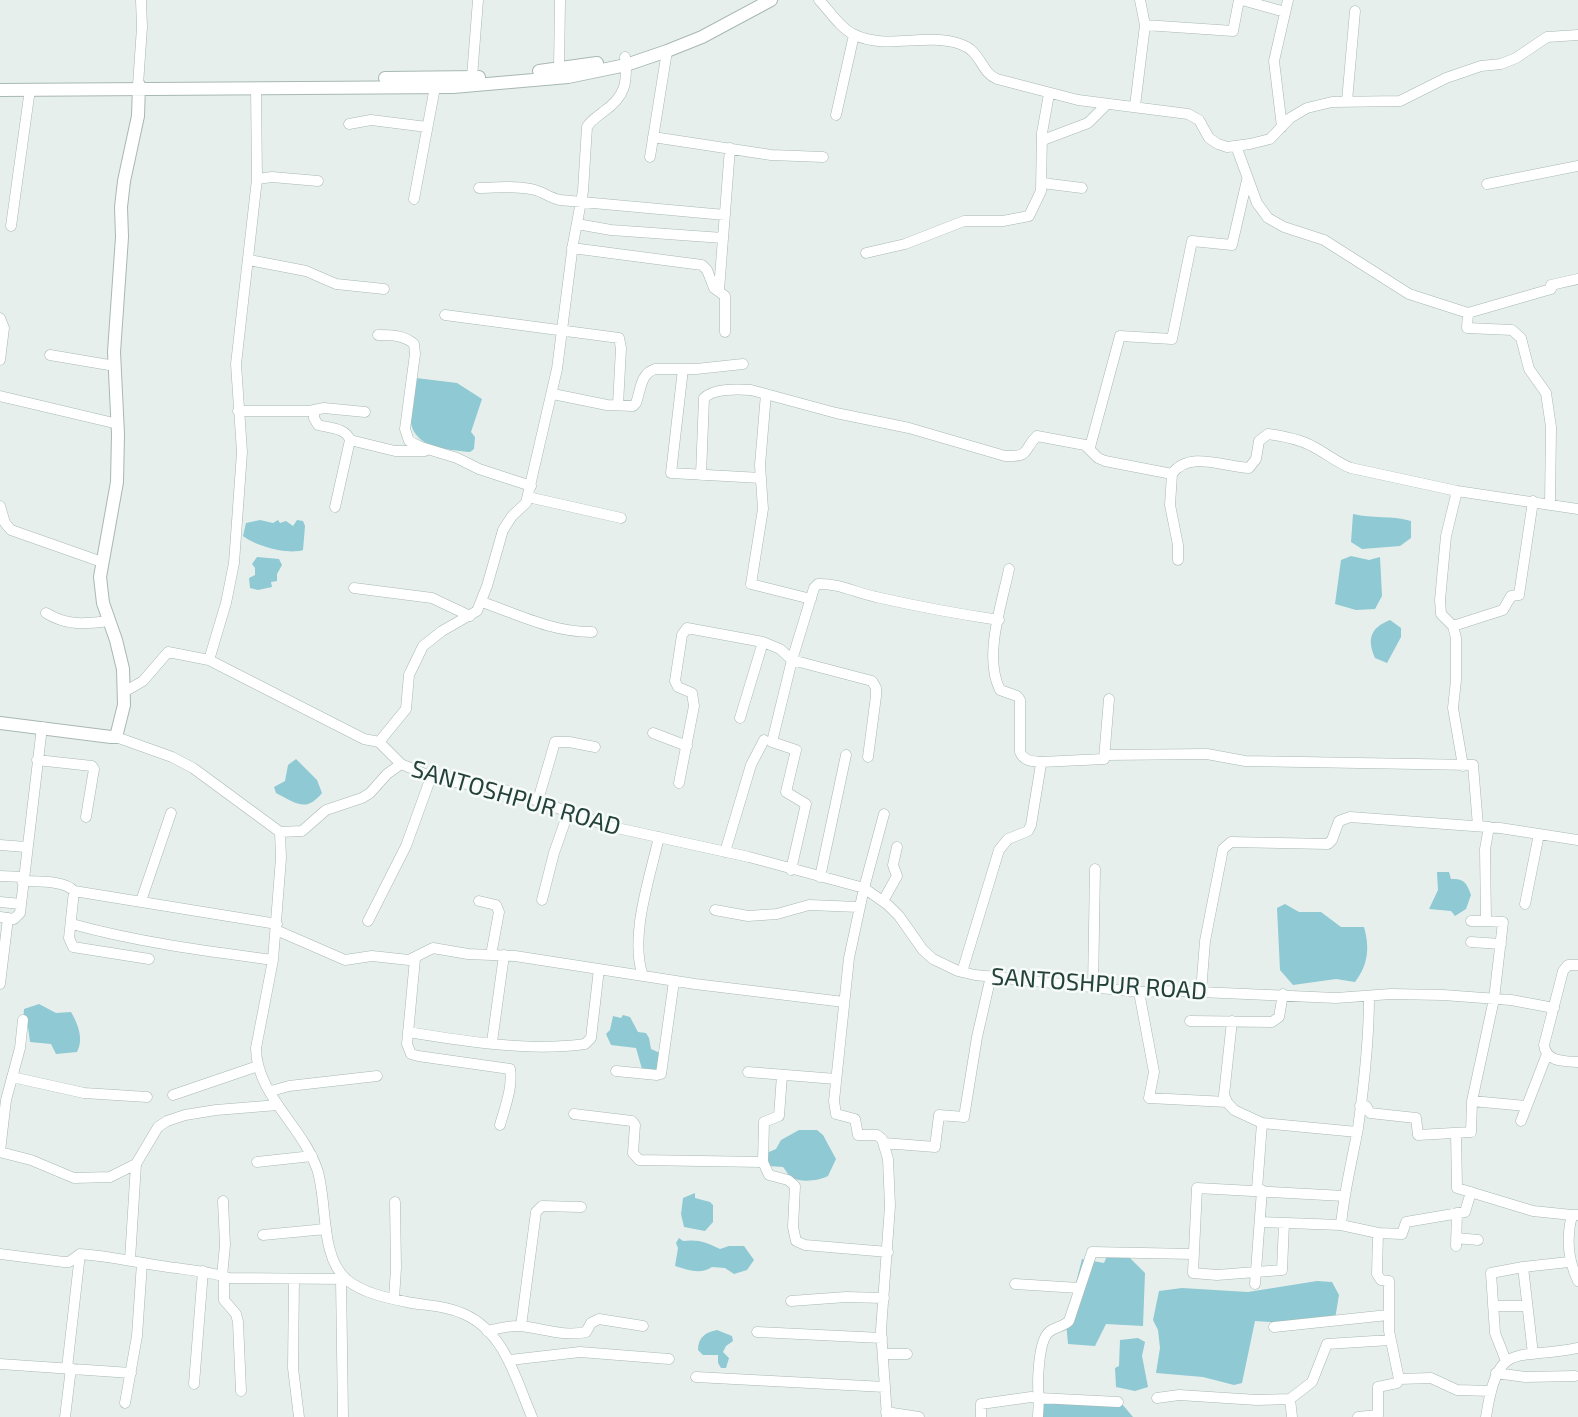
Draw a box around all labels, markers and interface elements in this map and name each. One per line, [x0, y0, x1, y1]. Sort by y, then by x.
street label: SANTOSHPUR ROAD [408, 754, 624, 842]
street label: SANTOSHPUR ROAD [990, 962, 1208, 1006]

